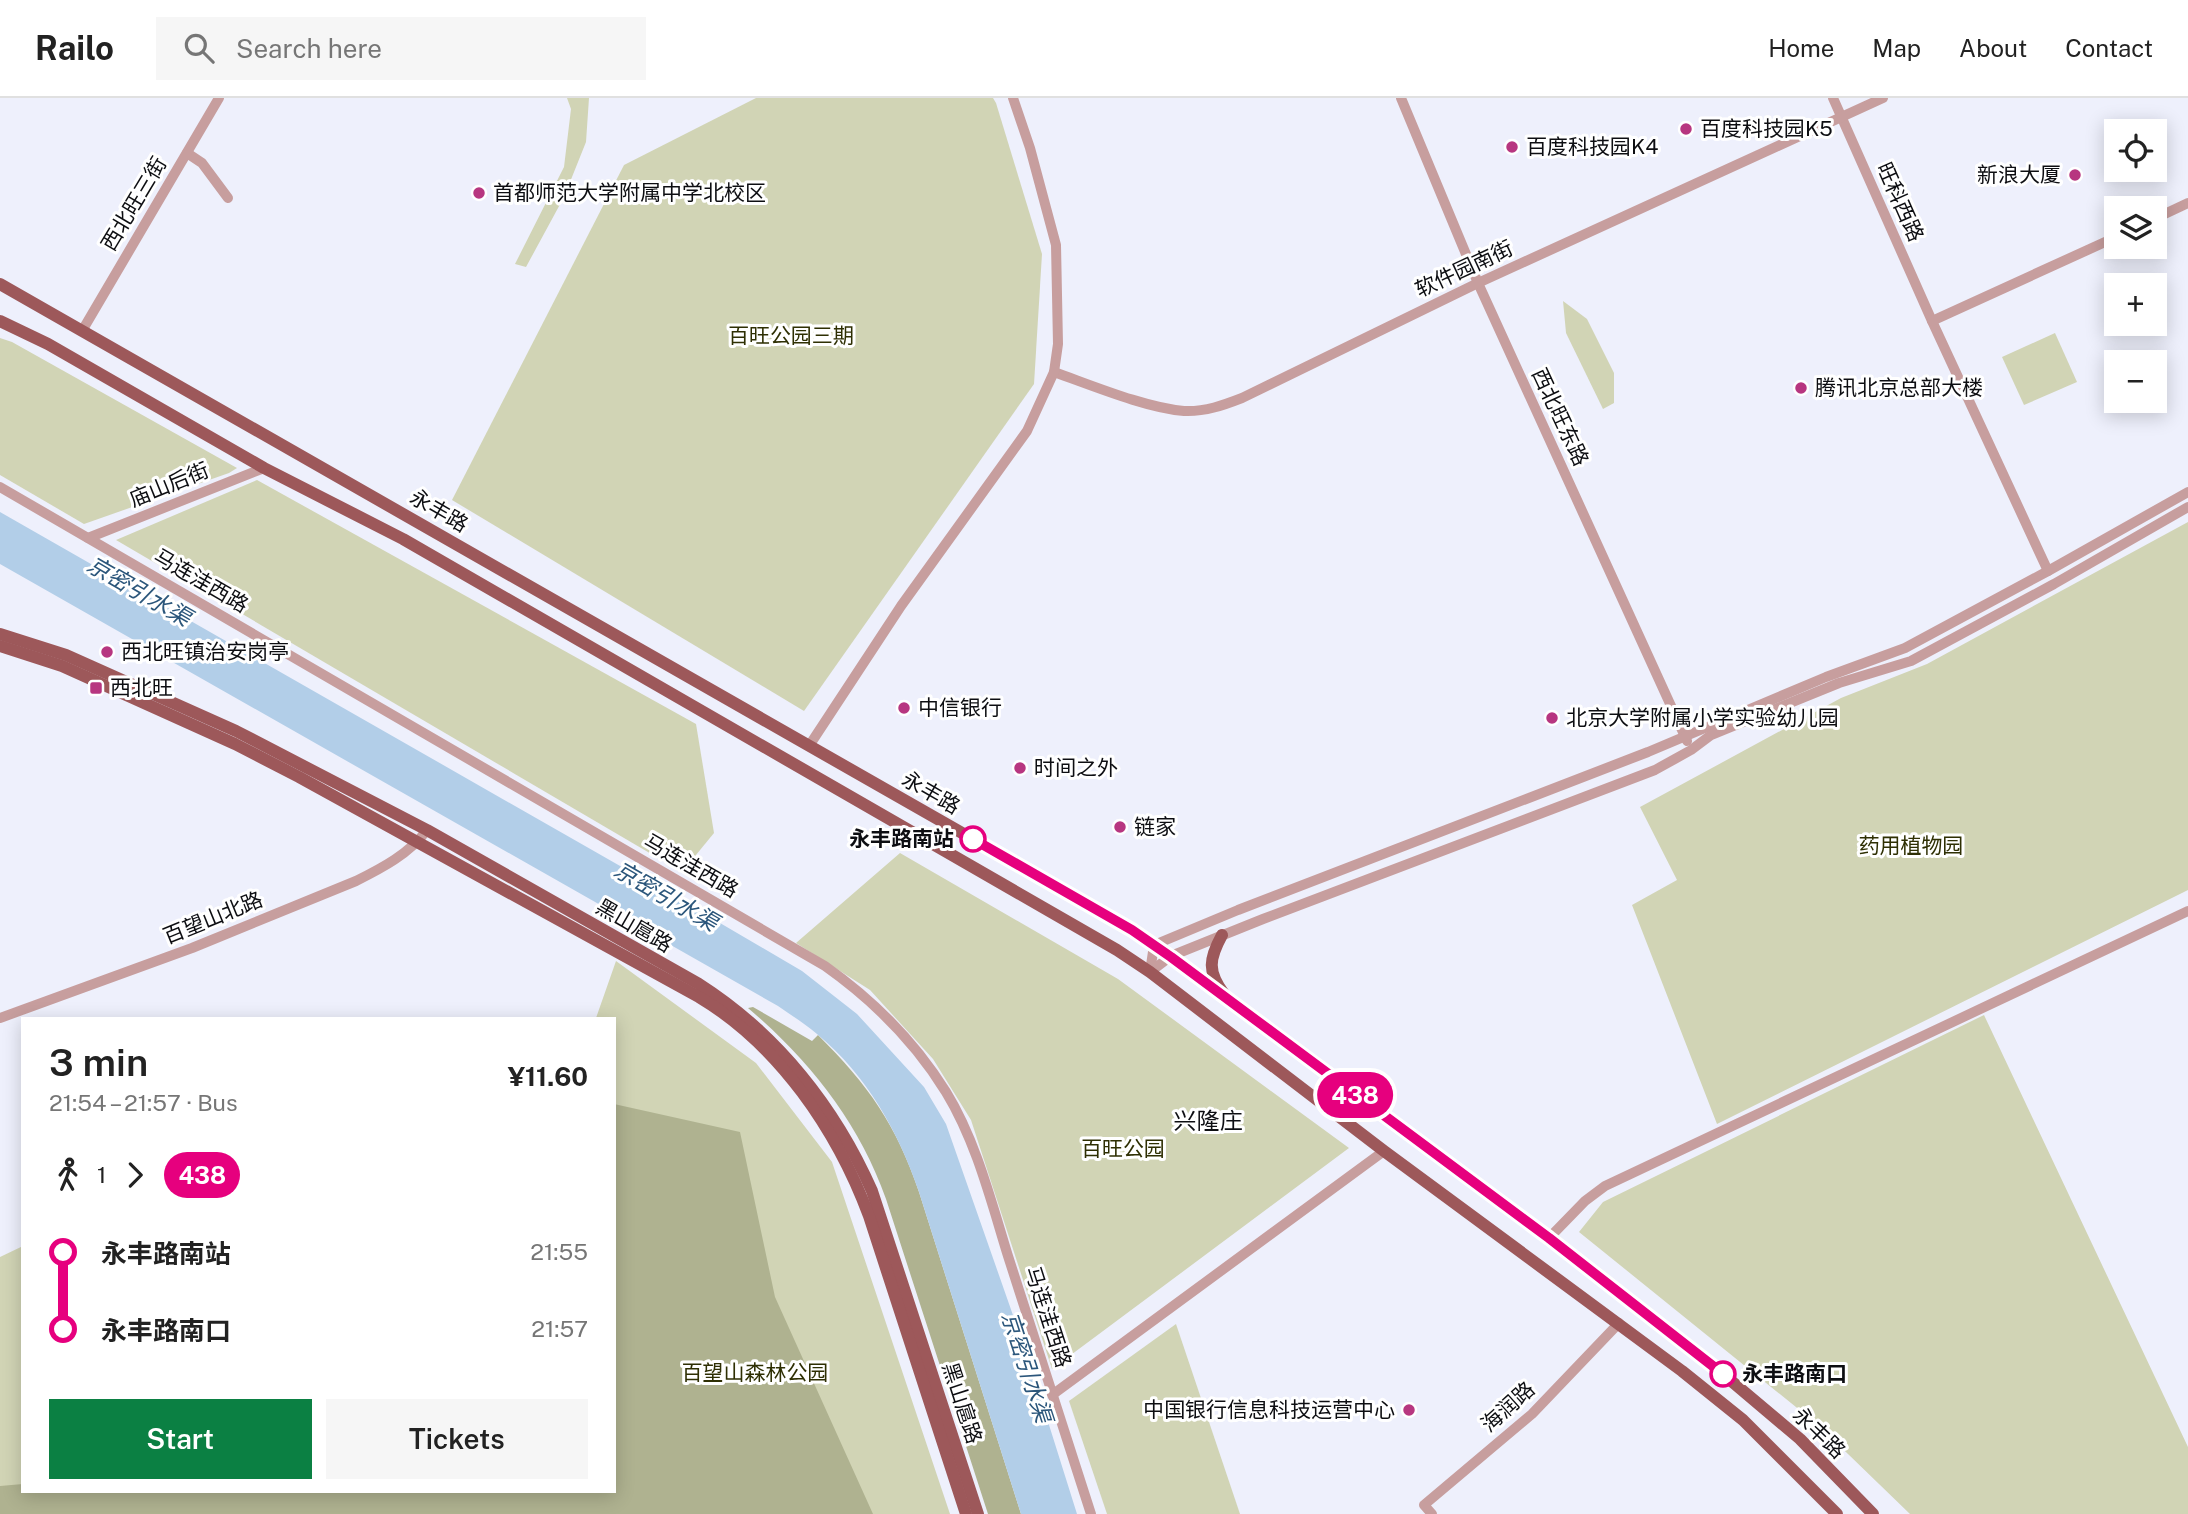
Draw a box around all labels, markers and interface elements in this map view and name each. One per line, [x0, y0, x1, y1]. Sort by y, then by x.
search box [156, 17, 646, 80]
text: Railo [35, 29, 114, 67]
icon: search [180, 29, 218, 67]
text: Search here [236, 33, 382, 64]
text: Home [1768, 34, 1834, 62]
text: Map [1872, 34, 1921, 62]
text: About [1959, 34, 2027, 62]
text: Contact [2065, 34, 2153, 62]
place label: 百度科技园K5 [1700, 116, 1833, 141]
map controls [2104, 119, 2167, 413]
button: locate [2104, 119, 2167, 182]
marker: 百度科技园K5 [1678, 121, 1694, 137]
place label: 百度科技园K4 [1526, 134, 1659, 159]
marker: 百度科技园K4 [1504, 139, 1520, 155]
street label: 西北旺三街 [96, 152, 171, 255]
street label: 旺科西路 [1872, 158, 1929, 245]
place label: 新浪大厦 [1977, 162, 2061, 187]
marker: 新浪大厦 [2067, 167, 2083, 183]
place label: 首都师范大学附属中学北校区 [493, 180, 766, 205]
marker: 首都师范大学附属中学北校区 [471, 185, 487, 201]
button: layers [2104, 196, 2167, 259]
street label: 软件园南街 [1411, 235, 1517, 302]
button: + [2104, 273, 2167, 336]
park label: 百旺公园三期 [728, 323, 854, 348]
button: − [2104, 350, 2167, 413]
street label: 西北旺东路 [1527, 364, 1594, 470]
place label: 腾讯北京总部大楼 [1815, 375, 1983, 400]
marker: 腾讯北京总部大楼 [1793, 380, 1809, 396]
street label: 庙山后街 [125, 457, 212, 512]
street label: 永丰路 [406, 484, 473, 537]
street label: 马连洼西路 [150, 543, 253, 618]
water label: 京密引水渠 [83, 550, 198, 633]
place label: 西北旺镇治安岗亭 [121, 639, 289, 664]
marker: 西北旺镇治安岗亭 [99, 644, 115, 660]
place label: 西北旺 [110, 675, 173, 700]
marker: 西北旺 [88, 680, 104, 696]
place label: 中信银行 [918, 695, 1002, 720]
marker: 中信银行 [896, 700, 912, 716]
place label: 北京大学附属小学实验幼儿园 [1566, 705, 1839, 730]
marker: 北京大学附属小学实验幼儿园 [1544, 710, 1560, 726]
place label: 时间之外 [1034, 755, 1118, 780]
marker: 时间之外 [1012, 760, 1028, 776]
street label: 永丰路 [898, 766, 965, 819]
place label: 链家 [1134, 814, 1176, 839]
marker: 链家 [1112, 819, 1128, 835]
place label: 永丰路南站 [849, 826, 954, 851]
marker: 永丰路南站 [960, 826, 986, 852]
street label: 马连洼西路 [640, 828, 743, 903]
park label: 药用植物园 [1859, 833, 1964, 858]
water label: 京密引水渠 [610, 855, 725, 938]
street label: 百望山北路 [159, 886, 266, 949]
street label: 黑山扈路 [592, 894, 677, 957]
text: 3 min [49, 1040, 148, 1085]
text: ¥11.60 [508, 1061, 588, 1092]
line badge: 438 [1315, 1072, 1395, 1118]
text: 438 [1331, 1081, 1379, 1109]
text: 21:54 – 21:57 · Bus [49, 1089, 238, 1116]
district label: 兴隆庄 [1174, 1107, 1243, 1134]
park label: 百旺公园 [1081, 1136, 1165, 1161]
icon: walk [49, 1156, 87, 1194]
icon: forward [116, 1156, 154, 1194]
text: 1 [97, 1161, 106, 1188]
text: 438 [178, 1161, 226, 1189]
text: 永丰路南站 [101, 1238, 231, 1269]
text: 21:55 [530, 1238, 588, 1265]
street label: 马连洼西路 [1020, 1263, 1077, 1371]
water label: 京密引水渠 [997, 1308, 1059, 1429]
text: 永丰路南口 [101, 1315, 231, 1346]
text: 21:57 [531, 1315, 588, 1342]
street label: 黑山扈路 [938, 1359, 987, 1447]
park label: 百望山森林公园 [682, 1360, 829, 1385]
marker: 永丰路南口 [1710, 1361, 1736, 1387]
place label: 永丰路南口 [1742, 1361, 1847, 1386]
street label: 海润路 [1476, 1376, 1539, 1437]
place label: 中国银行信息科技运营中心 [1143, 1397, 1395, 1422]
button: Start [49, 1399, 312, 1479]
button: Tickets [326, 1399, 588, 1479]
marker: 中国银行信息科技运营中心 [1401, 1402, 1417, 1418]
street label: 永丰路 [1788, 1402, 1851, 1464]

